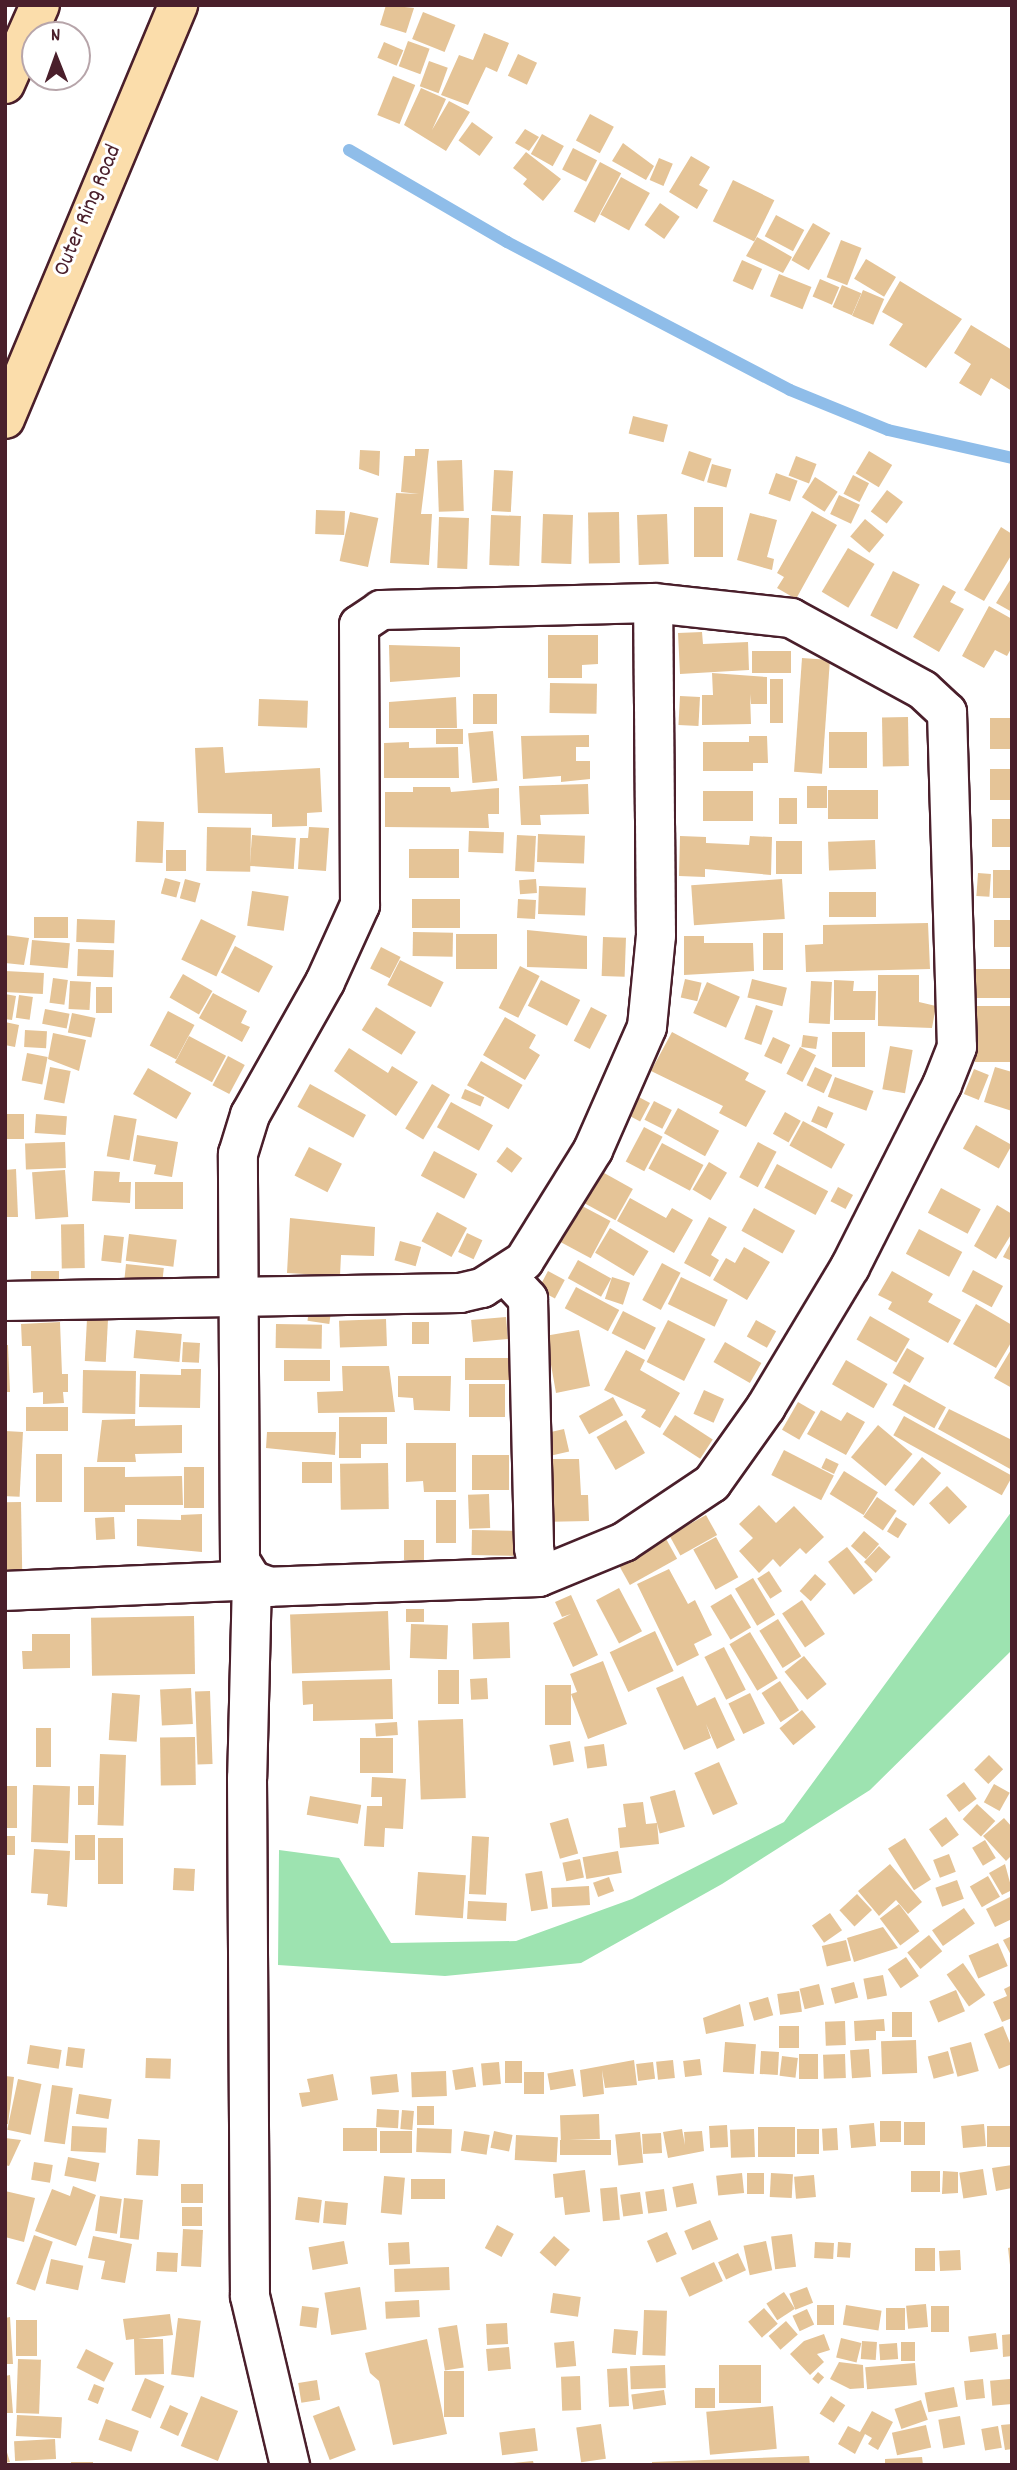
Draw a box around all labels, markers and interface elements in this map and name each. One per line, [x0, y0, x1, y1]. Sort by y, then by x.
north arrow [21, 21, 91, 91]
text: N [51, 23, 61, 50]
street label: Outer Ring Road [49, 141, 129, 281]

